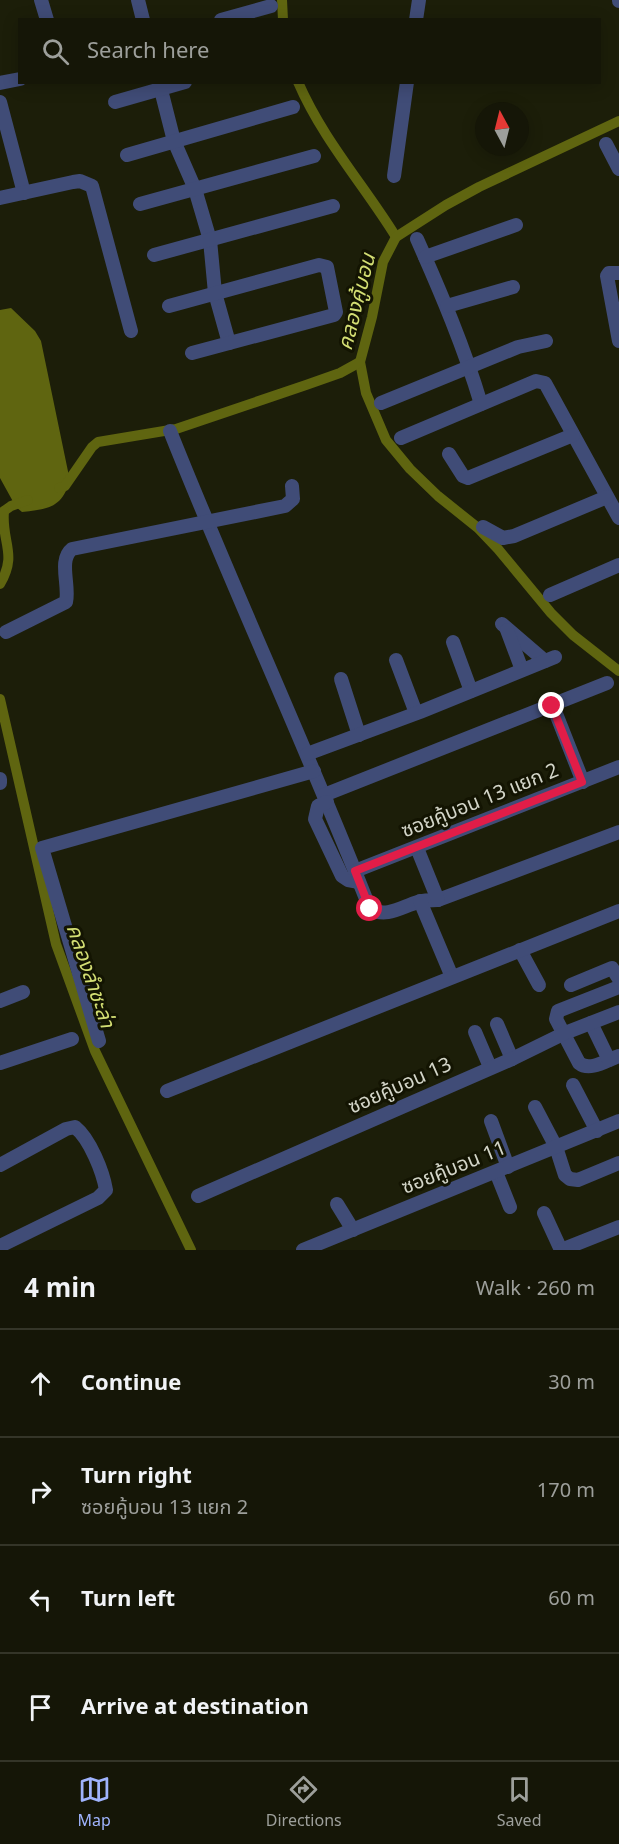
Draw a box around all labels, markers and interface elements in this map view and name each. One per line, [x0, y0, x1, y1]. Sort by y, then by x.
search box [18, 18, 601, 84]
icon: search [39, 35, 72, 68]
text: Search here [87, 35, 209, 68]
north arrow [475, 102, 529, 156]
water label: คลองคู้บอน [330, 249, 384, 354]
route end [538, 692, 564, 718]
street label: ซอยคู้บอน 13 แยก 2 [397, 756, 563, 846]
route start [356, 895, 382, 921]
water label: คลองลำชะล่า [58, 920, 123, 1033]
street label: ซอยคู้บอน 13 [343, 1050, 457, 1122]
street label: ซอยคู้บอน 11 [397, 1133, 511, 1203]
text: 4 min [24, 1269, 96, 1309]
text: Walk · 260 m [476, 1274, 595, 1304]
icon: ahead [24, 1367, 57, 1400]
text: Continue [81, 1367, 181, 1400]
text: 30 m [548, 1368, 595, 1398]
text: Turn right [81, 1460, 192, 1493]
icon: right [24, 1475, 57, 1508]
text: 170 m [537, 1476, 595, 1506]
text: ซอยคู้บอน 13 แยก 2 [81, 1493, 248, 1523]
icon: left [24, 1583, 57, 1616]
text: Turn left [81, 1583, 175, 1616]
text: 60 m [548, 1584, 595, 1614]
icon: arrive [24, 1691, 57, 1724]
text: Arrive at destination [81, 1691, 309, 1724]
tab: Map [77, 1773, 111, 1833]
tab: Directions [266, 1773, 342, 1833]
tab: Saved [497, 1773, 541, 1833]

